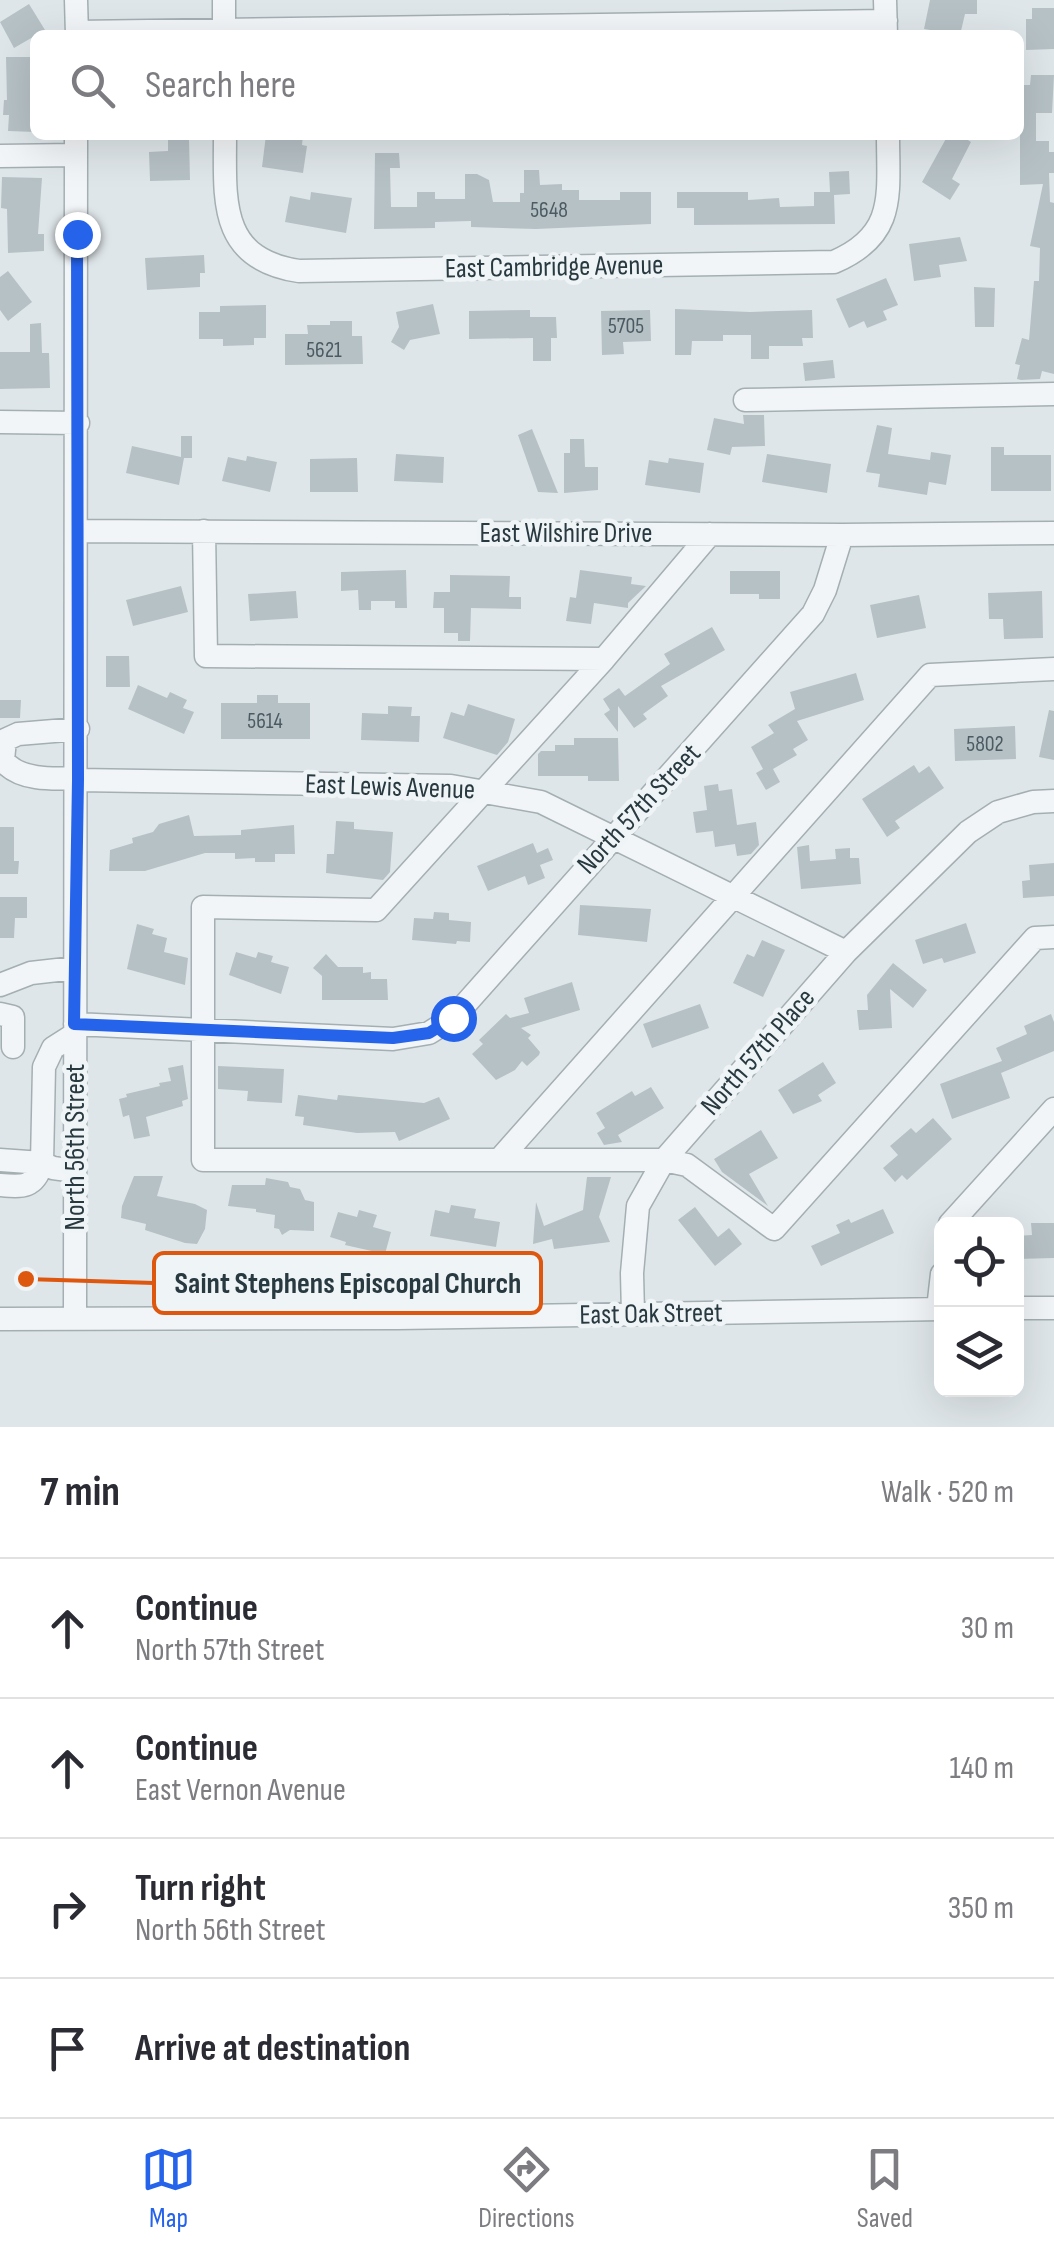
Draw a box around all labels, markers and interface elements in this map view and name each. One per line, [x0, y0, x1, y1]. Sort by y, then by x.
search box [30, 30, 1024, 140]
icon: search [65, 58, 120, 113]
text: Search here [145, 63, 296, 108]
house number: 5648 [530, 197, 568, 224]
route end [55, 212, 101, 258]
street label: East Cambridge Avenue [444, 249, 664, 285]
house number: 5705 [608, 313, 644, 340]
house number: 5621 [306, 337, 342, 364]
street label: East Wilshire Drive [479, 517, 653, 550]
house number: 5614 [247, 708, 283, 735]
house number: 5802 [966, 731, 1004, 758]
street label: North 57th Street [570, 737, 708, 881]
street label: East Lewis Avenue [304, 768, 476, 806]
street label: North 57th Place [694, 982, 822, 1122]
route start [431, 996, 477, 1042]
street label: North 56th Street [59, 1064, 92, 1230]
map controls [934, 1217, 1024, 1397]
button: locate [934, 1217, 1024, 1307]
callout: Saint Stephens Episcopal Church [154, 1253, 541, 1313]
text: Saint Stephens Episcopal Church [175, 1266, 521, 1302]
street label: East Oak Street [579, 1296, 723, 1332]
button: layers [934, 1307, 1024, 1397]
text: 7 min [40, 1467, 120, 1518]
text: Walk · 520 m [881, 1473, 1014, 1512]
text: Continue [135, 1586, 258, 1631]
icon: ahead [40, 1601, 95, 1656]
text: 30 m [961, 1609, 1014, 1648]
text: North 57th Street [135, 1631, 325, 1670]
text: Continue [135, 1726, 258, 1771]
icon: ahead [40, 1741, 95, 1796]
text: 140 m [950, 1749, 1014, 1788]
text: East Vernon Avenue [135, 1771, 346, 1810]
text: Turn right [135, 1866, 266, 1911]
icon: right [40, 1881, 95, 1936]
text: 350 m [948, 1889, 1014, 1928]
text: North 56th Street [135, 1911, 326, 1950]
icon: arrive [40, 2021, 95, 2076]
text: Arrive at destination [135, 2026, 410, 2071]
tab: Map [141, 2142, 196, 2235]
tab: Directions [478, 2142, 575, 2235]
tab: Saved [857, 2142, 913, 2235]

